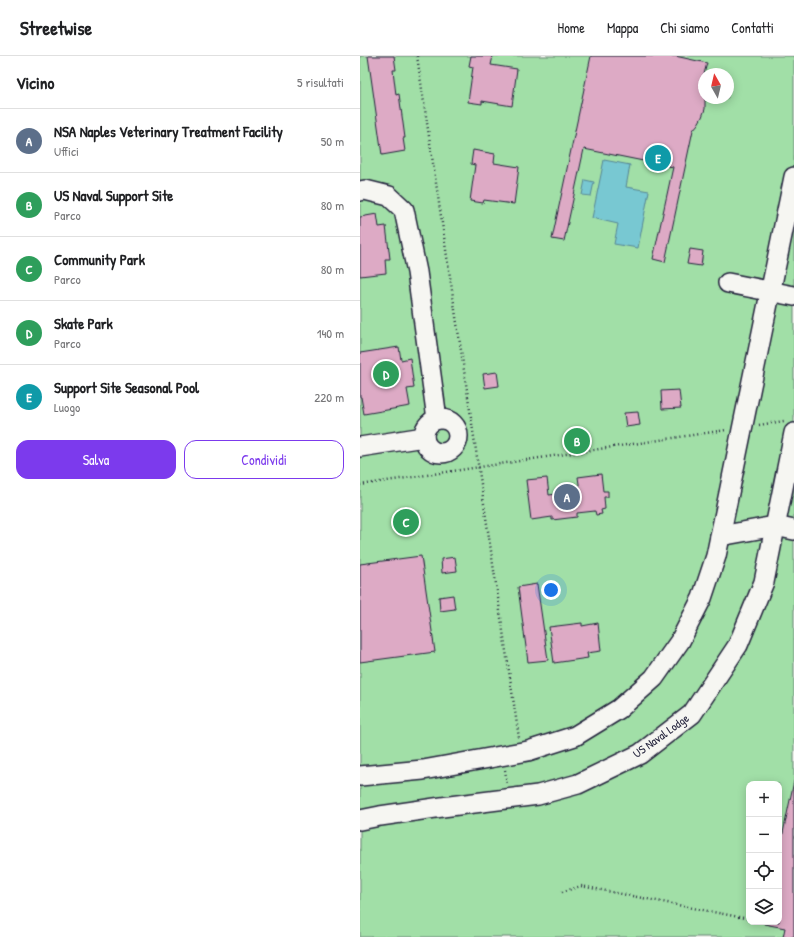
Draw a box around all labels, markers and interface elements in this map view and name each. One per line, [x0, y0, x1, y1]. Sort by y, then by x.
text: Streetwise [20, 15, 92, 41]
text: Home [558, 18, 585, 37]
text: Mappa [607, 18, 638, 37]
text: Chi siamo [660, 18, 709, 37]
text: Contatti [731, 18, 774, 37]
north arrow [698, 68, 734, 104]
text: Vicino [16, 71, 54, 94]
text: 5 risultati [297, 73, 344, 91]
text: NSA Naples Veterinary Treatment Facility [54, 121, 283, 142]
text: A [26, 132, 32, 150]
text: 50 m [321, 132, 344, 150]
text: Uffici [54, 142, 79, 160]
pin: E [645, 143, 671, 173]
text: US Naval Support Site [54, 185, 173, 206]
text: B [26, 196, 32, 214]
text: 80 m [321, 196, 344, 214]
text: Parco [54, 206, 81, 224]
text: Community Park [54, 249, 145, 270]
text: C [25, 260, 33, 278]
text: 80 m [321, 260, 344, 278]
text: Parco [54, 270, 81, 288]
text: Skate Park [54, 313, 113, 334]
text: D [26, 324, 32, 342]
text: 140 m [317, 324, 344, 342]
text: Parco [54, 334, 81, 352]
pin: D [373, 359, 399, 389]
text: Support Site Seasonal Pool [54, 377, 199, 398]
text: E [26, 388, 32, 406]
text: 220 m [314, 388, 344, 406]
text: Luogo [54, 398, 80, 416]
pin: B [564, 426, 590, 456]
button: Salva [16, 440, 176, 479]
button: Condividi [184, 440, 344, 479]
pin: A [554, 482, 580, 512]
pin: C [393, 507, 419, 537]
your location [541, 580, 561, 600]
street label: US Naval Lodge [629, 709, 692, 762]
map controls [746, 781, 782, 925]
button: + [746, 781, 782, 817]
button: − [746, 817, 782, 853]
button: locate [746, 853, 782, 889]
button: layers [746, 889, 782, 925]

